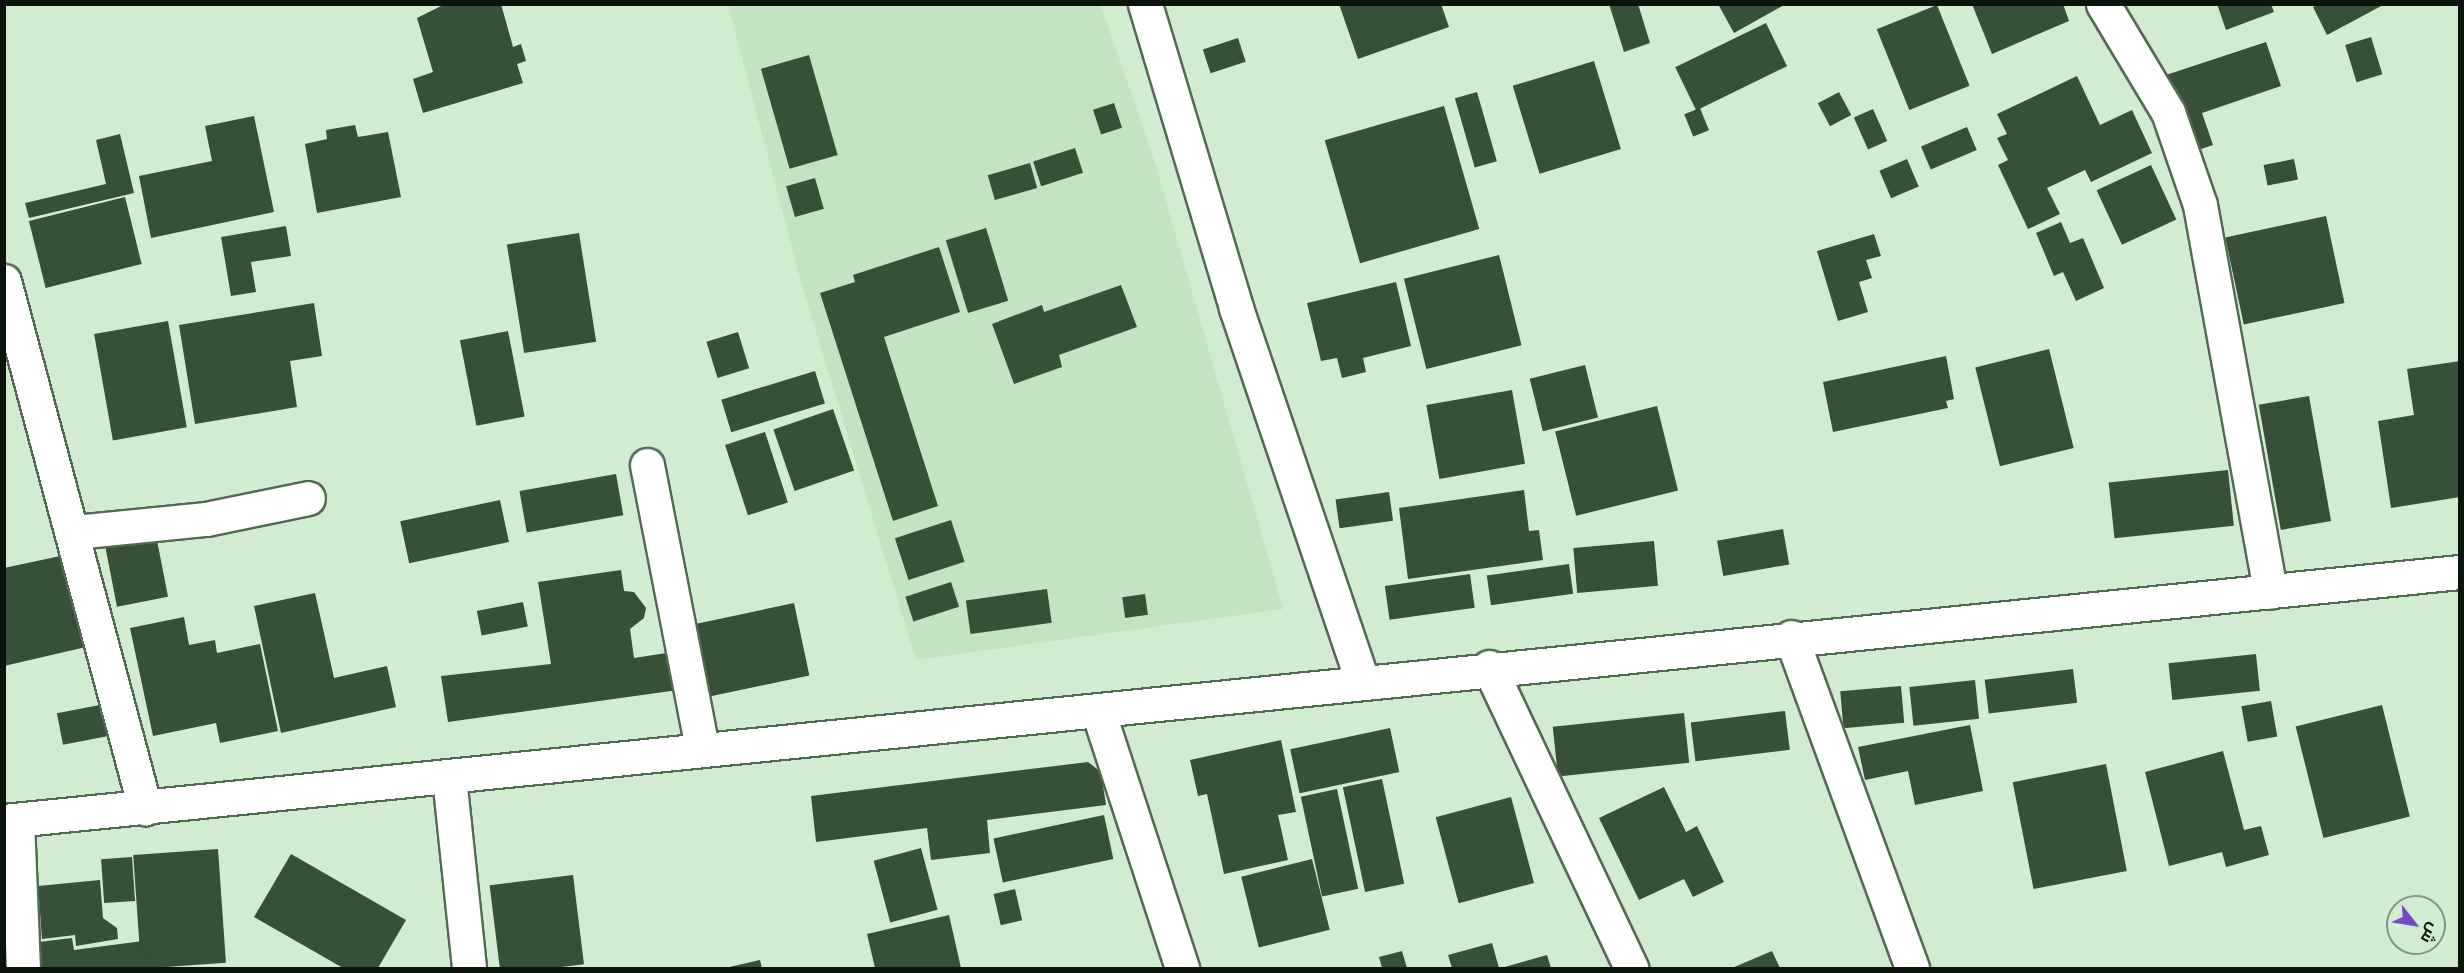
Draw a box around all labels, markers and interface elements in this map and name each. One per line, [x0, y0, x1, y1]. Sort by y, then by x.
north arrow [2386, 895, 2446, 955]
text: ش [2416, 919, 2444, 947]

